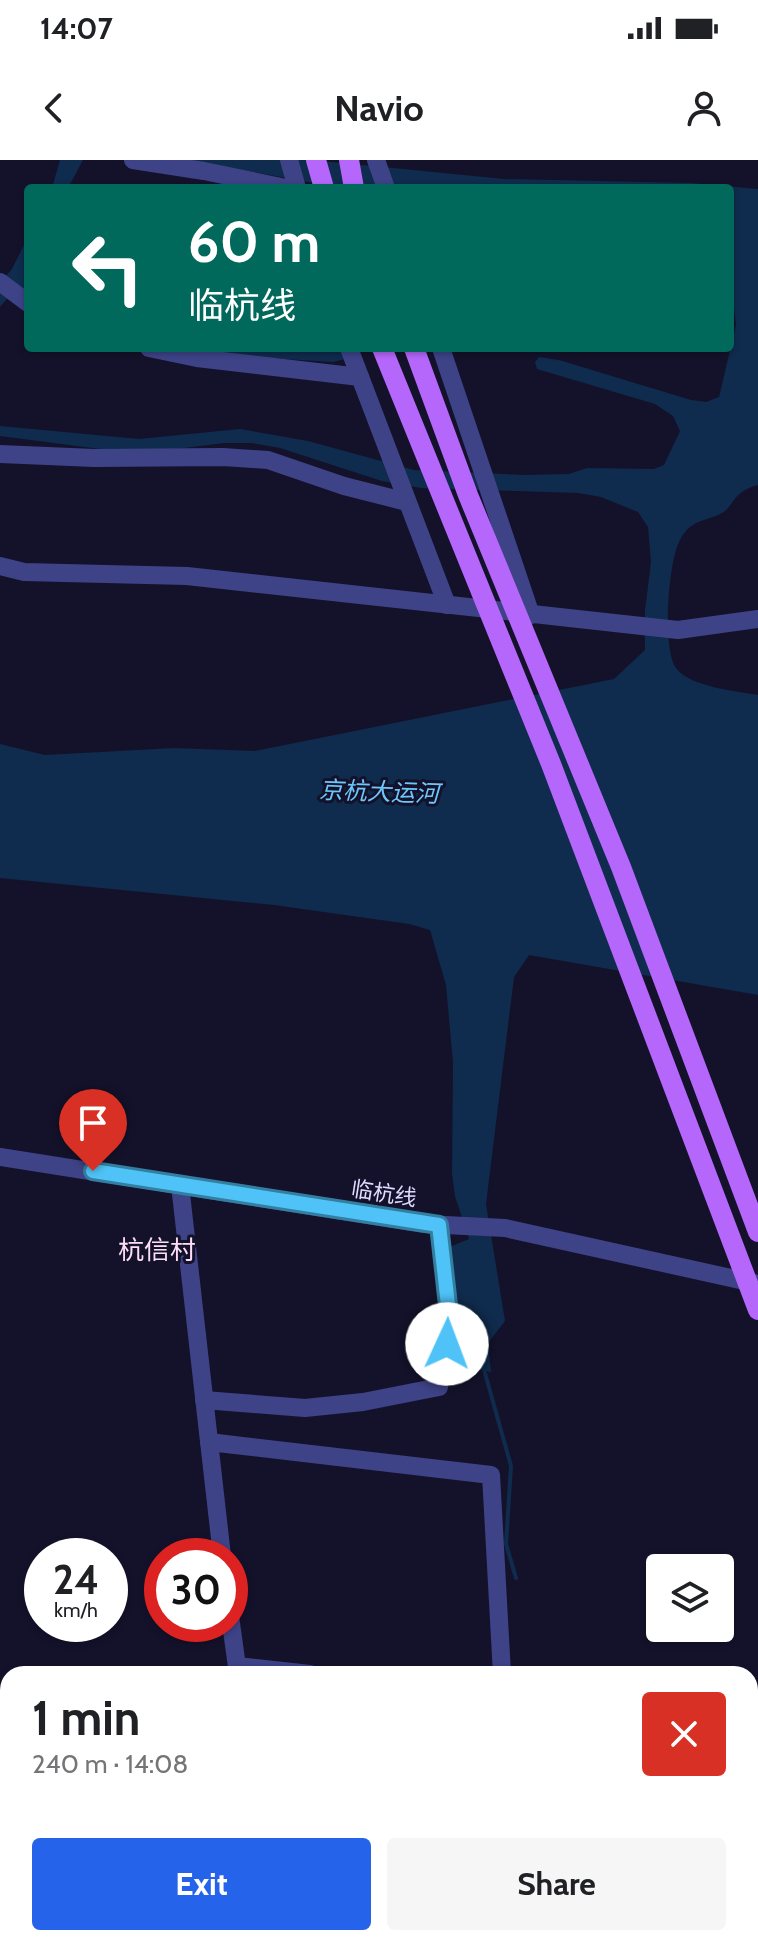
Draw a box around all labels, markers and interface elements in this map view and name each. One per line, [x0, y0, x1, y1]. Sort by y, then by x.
text: 14:07 [40, 10, 113, 47]
icon: back [32, 86, 76, 130]
text: Navio [334, 86, 424, 130]
icon: person [682, 86, 726, 130]
text: 60 m [188, 208, 320, 276]
icon: left [56, 216, 160, 320]
text: 临杭线 [188, 283, 296, 327]
water label: 京杭大运河 [319, 775, 443, 808]
pin [59, 1089, 127, 1171]
icon: arrive [71, 1101, 115, 1145]
street label: 临杭线 [349, 1175, 419, 1212]
district label: 杭信村 [118, 1234, 196, 1266]
position arrow [405, 1302, 489, 1386]
speed limit sign: 30 [144, 1538, 248, 1642]
map controls [646, 1554, 734, 1642]
button: layers [646, 1554, 734, 1642]
text: 24 [53, 1555, 99, 1604]
text: km/h [54, 1598, 98, 1622]
text: 1 min [32, 1689, 140, 1747]
button: close [642, 1692, 726, 1776]
text: 240 m · 14:08 [32, 1748, 188, 1780]
button: Exit [32, 1838, 371, 1930]
button: Share [387, 1838, 726, 1930]

